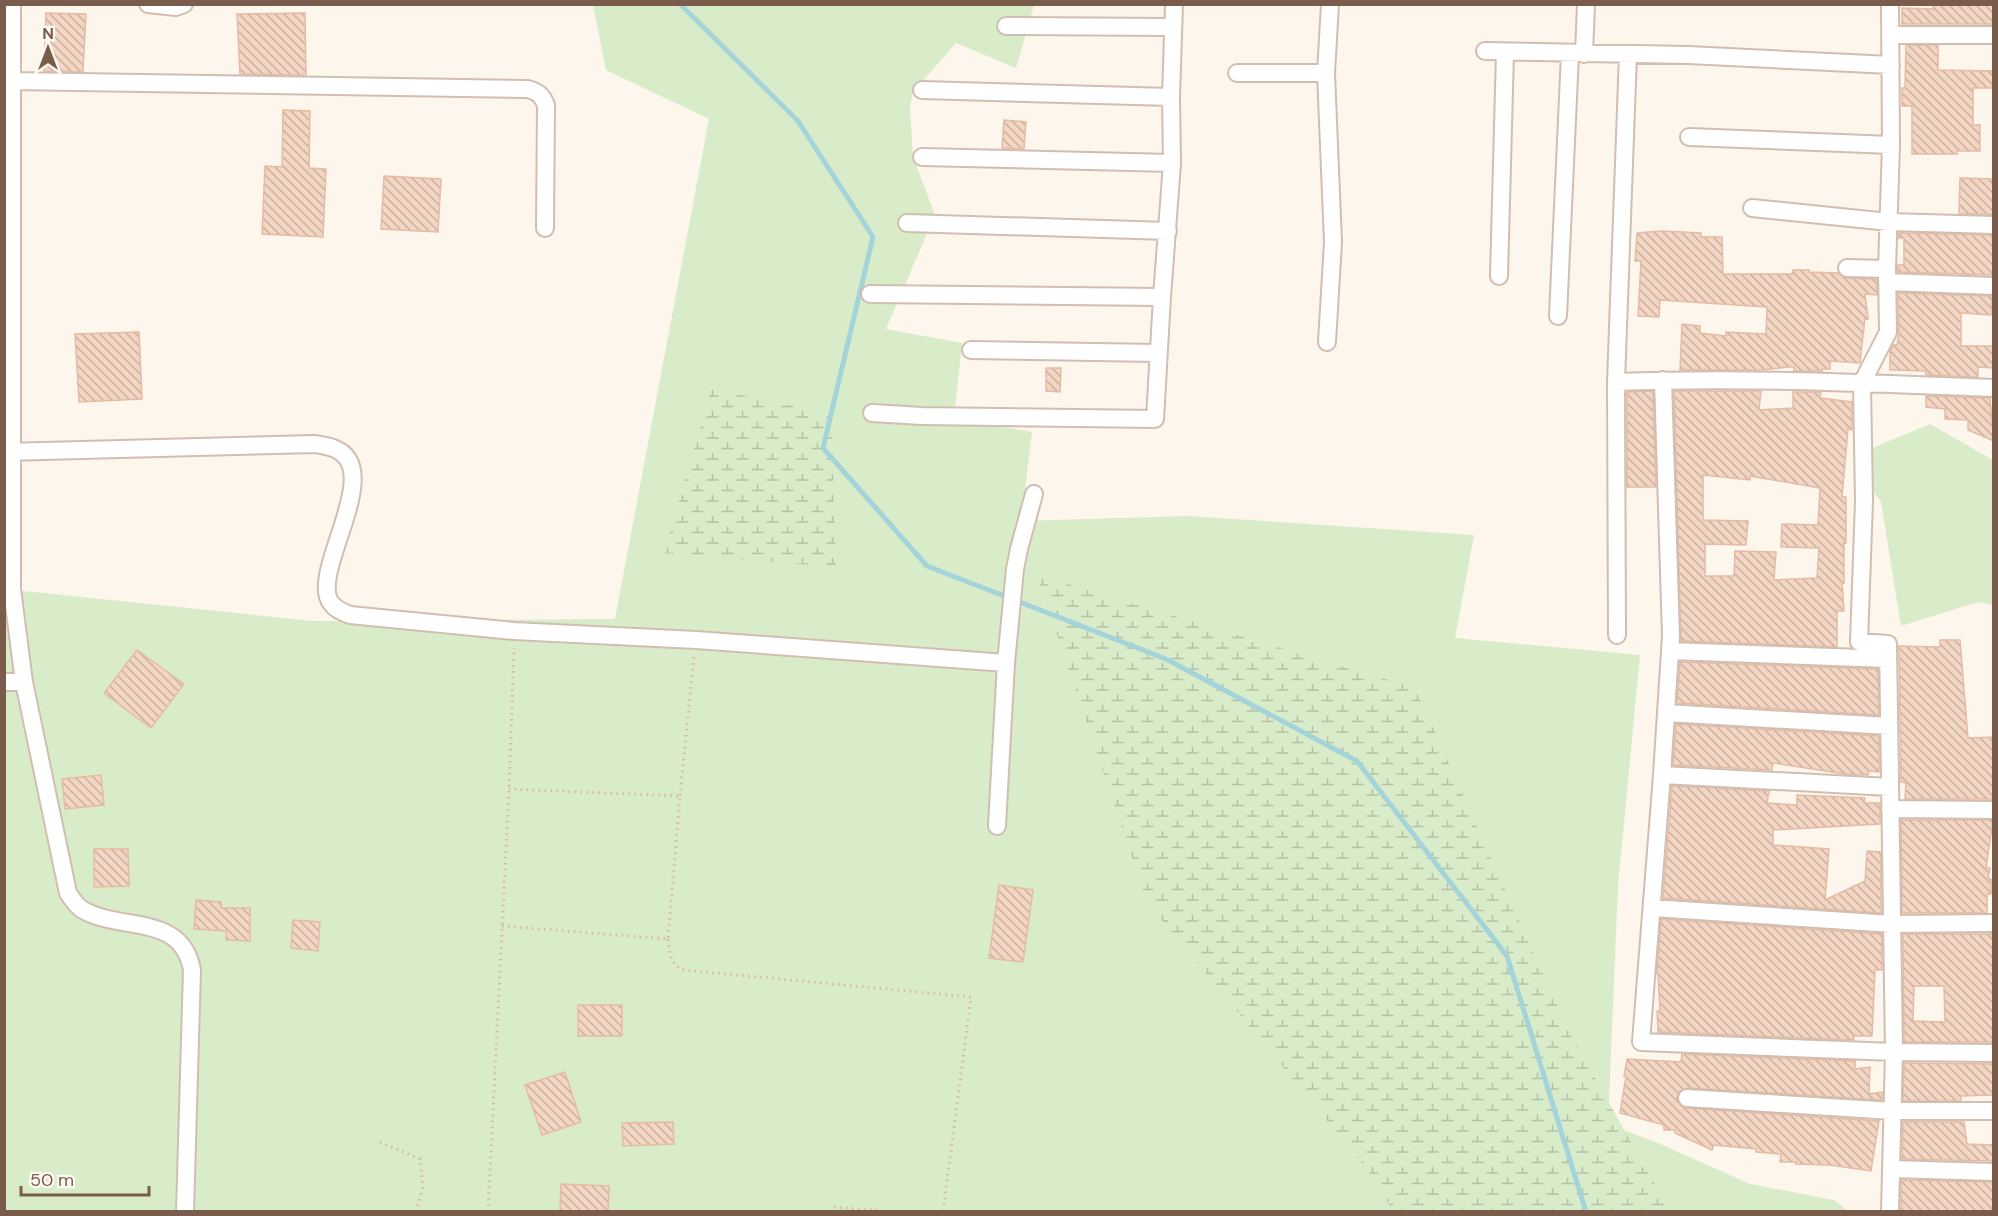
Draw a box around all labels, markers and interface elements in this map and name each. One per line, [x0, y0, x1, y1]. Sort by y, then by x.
north arrow [18, 18, 78, 78]
text: N [42, 23, 54, 44]
scale bar [21, 1159, 148, 1197]
text: 50 m [30, 1168, 74, 1192]

